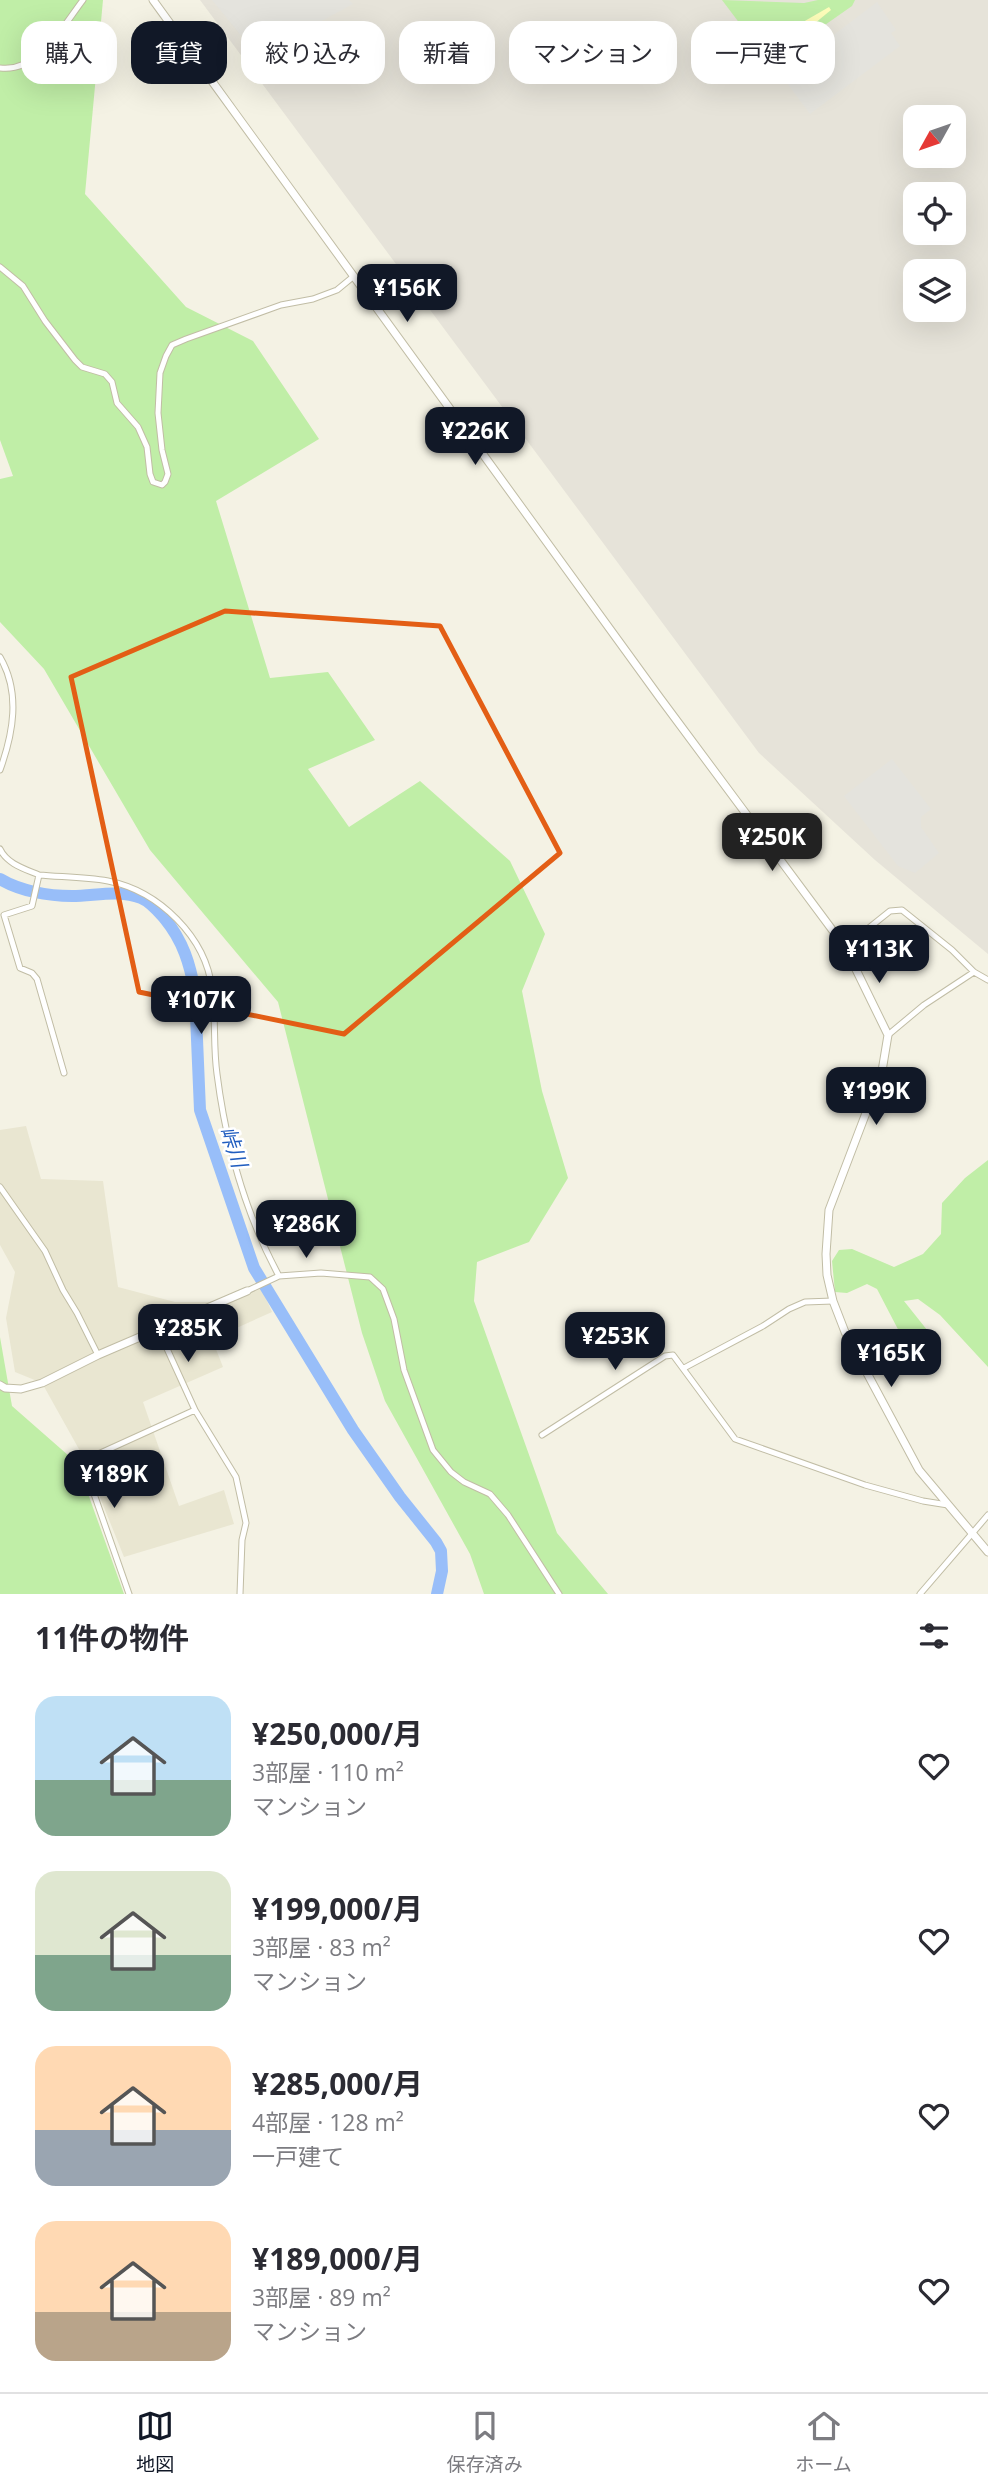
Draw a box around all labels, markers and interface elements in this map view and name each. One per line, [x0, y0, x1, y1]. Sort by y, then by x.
chip: 購入 [21, 21, 117, 84]
chip: 賃貸 [131, 21, 227, 84]
chip: 絞り込み [241, 21, 385, 84]
chip: 新着 [399, 21, 495, 84]
chip: マンション [509, 21, 677, 84]
chip: 一戸建て [691, 21, 835, 84]
north arrow [903, 105, 966, 168]
map controls [903, 105, 966, 322]
button: locate [903, 182, 966, 245]
button: layers [903, 259, 966, 322]
pin: ¥156K [358, 264, 456, 324]
text: ¥156K [373, 271, 441, 303]
pin: ¥226K [426, 407, 524, 467]
text: ¥226K [441, 414, 509, 446]
pin: ¥250K [723, 814, 821, 873]
text: ¥250K [738, 820, 806, 852]
pin: ¥113K [830, 926, 928, 985]
text: ¥113K [845, 932, 913, 964]
pin: ¥107K [152, 976, 250, 1036]
text: ¥107K [167, 983, 235, 1015]
pin: ¥199K [827, 1068, 925, 1127]
text: ¥199K [842, 1074, 910, 1106]
water label: 峠川 [214, 1122, 255, 1173]
pin: ¥286K [257, 1200, 355, 1260]
text: ¥286K [272, 1207, 340, 1239]
pin: ¥285K [139, 1304, 237, 1364]
text: ¥285K [154, 1311, 222, 1343]
pin: ¥253K [566, 1312, 664, 1372]
text: ¥253K [581, 1319, 649, 1351]
pin: ¥165K [842, 1330, 940, 1389]
text: ¥165K [857, 1336, 925, 1368]
pin: ¥189K [65, 1450, 163, 1510]
text: ¥189K [80, 1457, 148, 1489]
text: 11件の物件 [35, 1617, 189, 1658]
icon: filters [915, 1617, 953, 1655]
text: ¥250,000/月 [252, 1713, 423, 1754]
icon: home [91, 1724, 175, 1808]
icon: heart [915, 1747, 953, 1785]
text: 3部屋 · 110 m² [252, 1756, 404, 1788]
text: マンション [252, 1790, 367, 1822]
text: ¥199,000/月 [252, 1888, 423, 1929]
icon: home [91, 1899, 175, 1983]
icon: heart [915, 1922, 953, 1960]
text: 3部屋 · 83 m² [252, 1931, 391, 1963]
text: マンション [252, 1965, 367, 1997]
text: ¥285,000/月 [252, 2063, 423, 2104]
icon: home [91, 2074, 175, 2158]
icon: heart [915, 2097, 953, 2135]
text: 4部屋 · 128 m² [252, 2106, 404, 2138]
text: 一戸建て [252, 2140, 344, 2172]
text: ¥189,000/月 [252, 2238, 423, 2279]
icon: home [91, 2249, 175, 2333]
icon: heart [915, 2272, 953, 2310]
text: 3部屋 · 89 m² [252, 2281, 391, 2313]
text: マンション [252, 2315, 367, 2347]
tab: 地図 [136, 2407, 174, 2477]
tab: 保存済み [447, 2407, 523, 2477]
tab: ホーム [795, 2407, 852, 2477]

